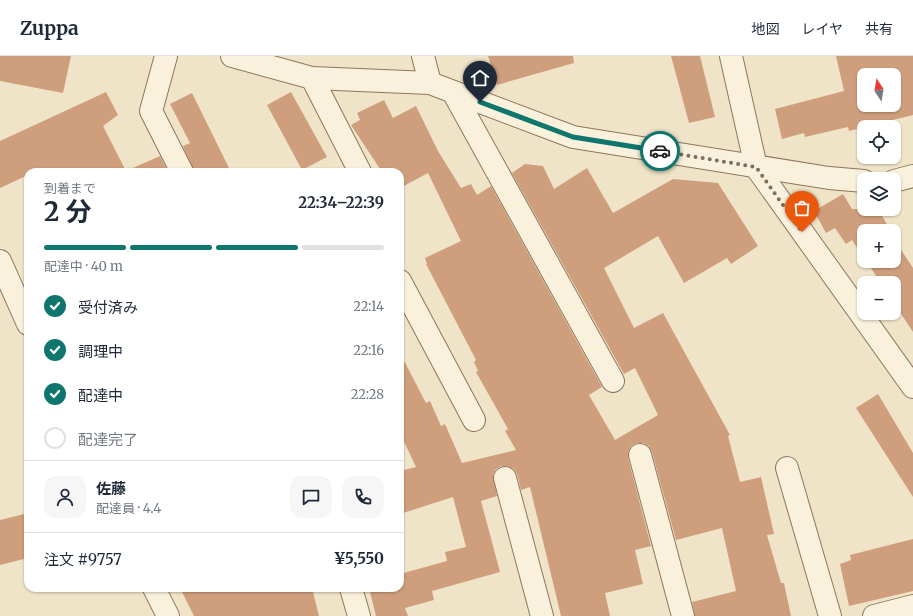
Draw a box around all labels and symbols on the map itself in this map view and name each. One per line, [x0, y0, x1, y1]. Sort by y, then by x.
pin [463, 61, 497, 102]
north arrow [857, 68, 901, 112]
courier [640, 131, 680, 171]
pin [785, 191, 819, 232]

